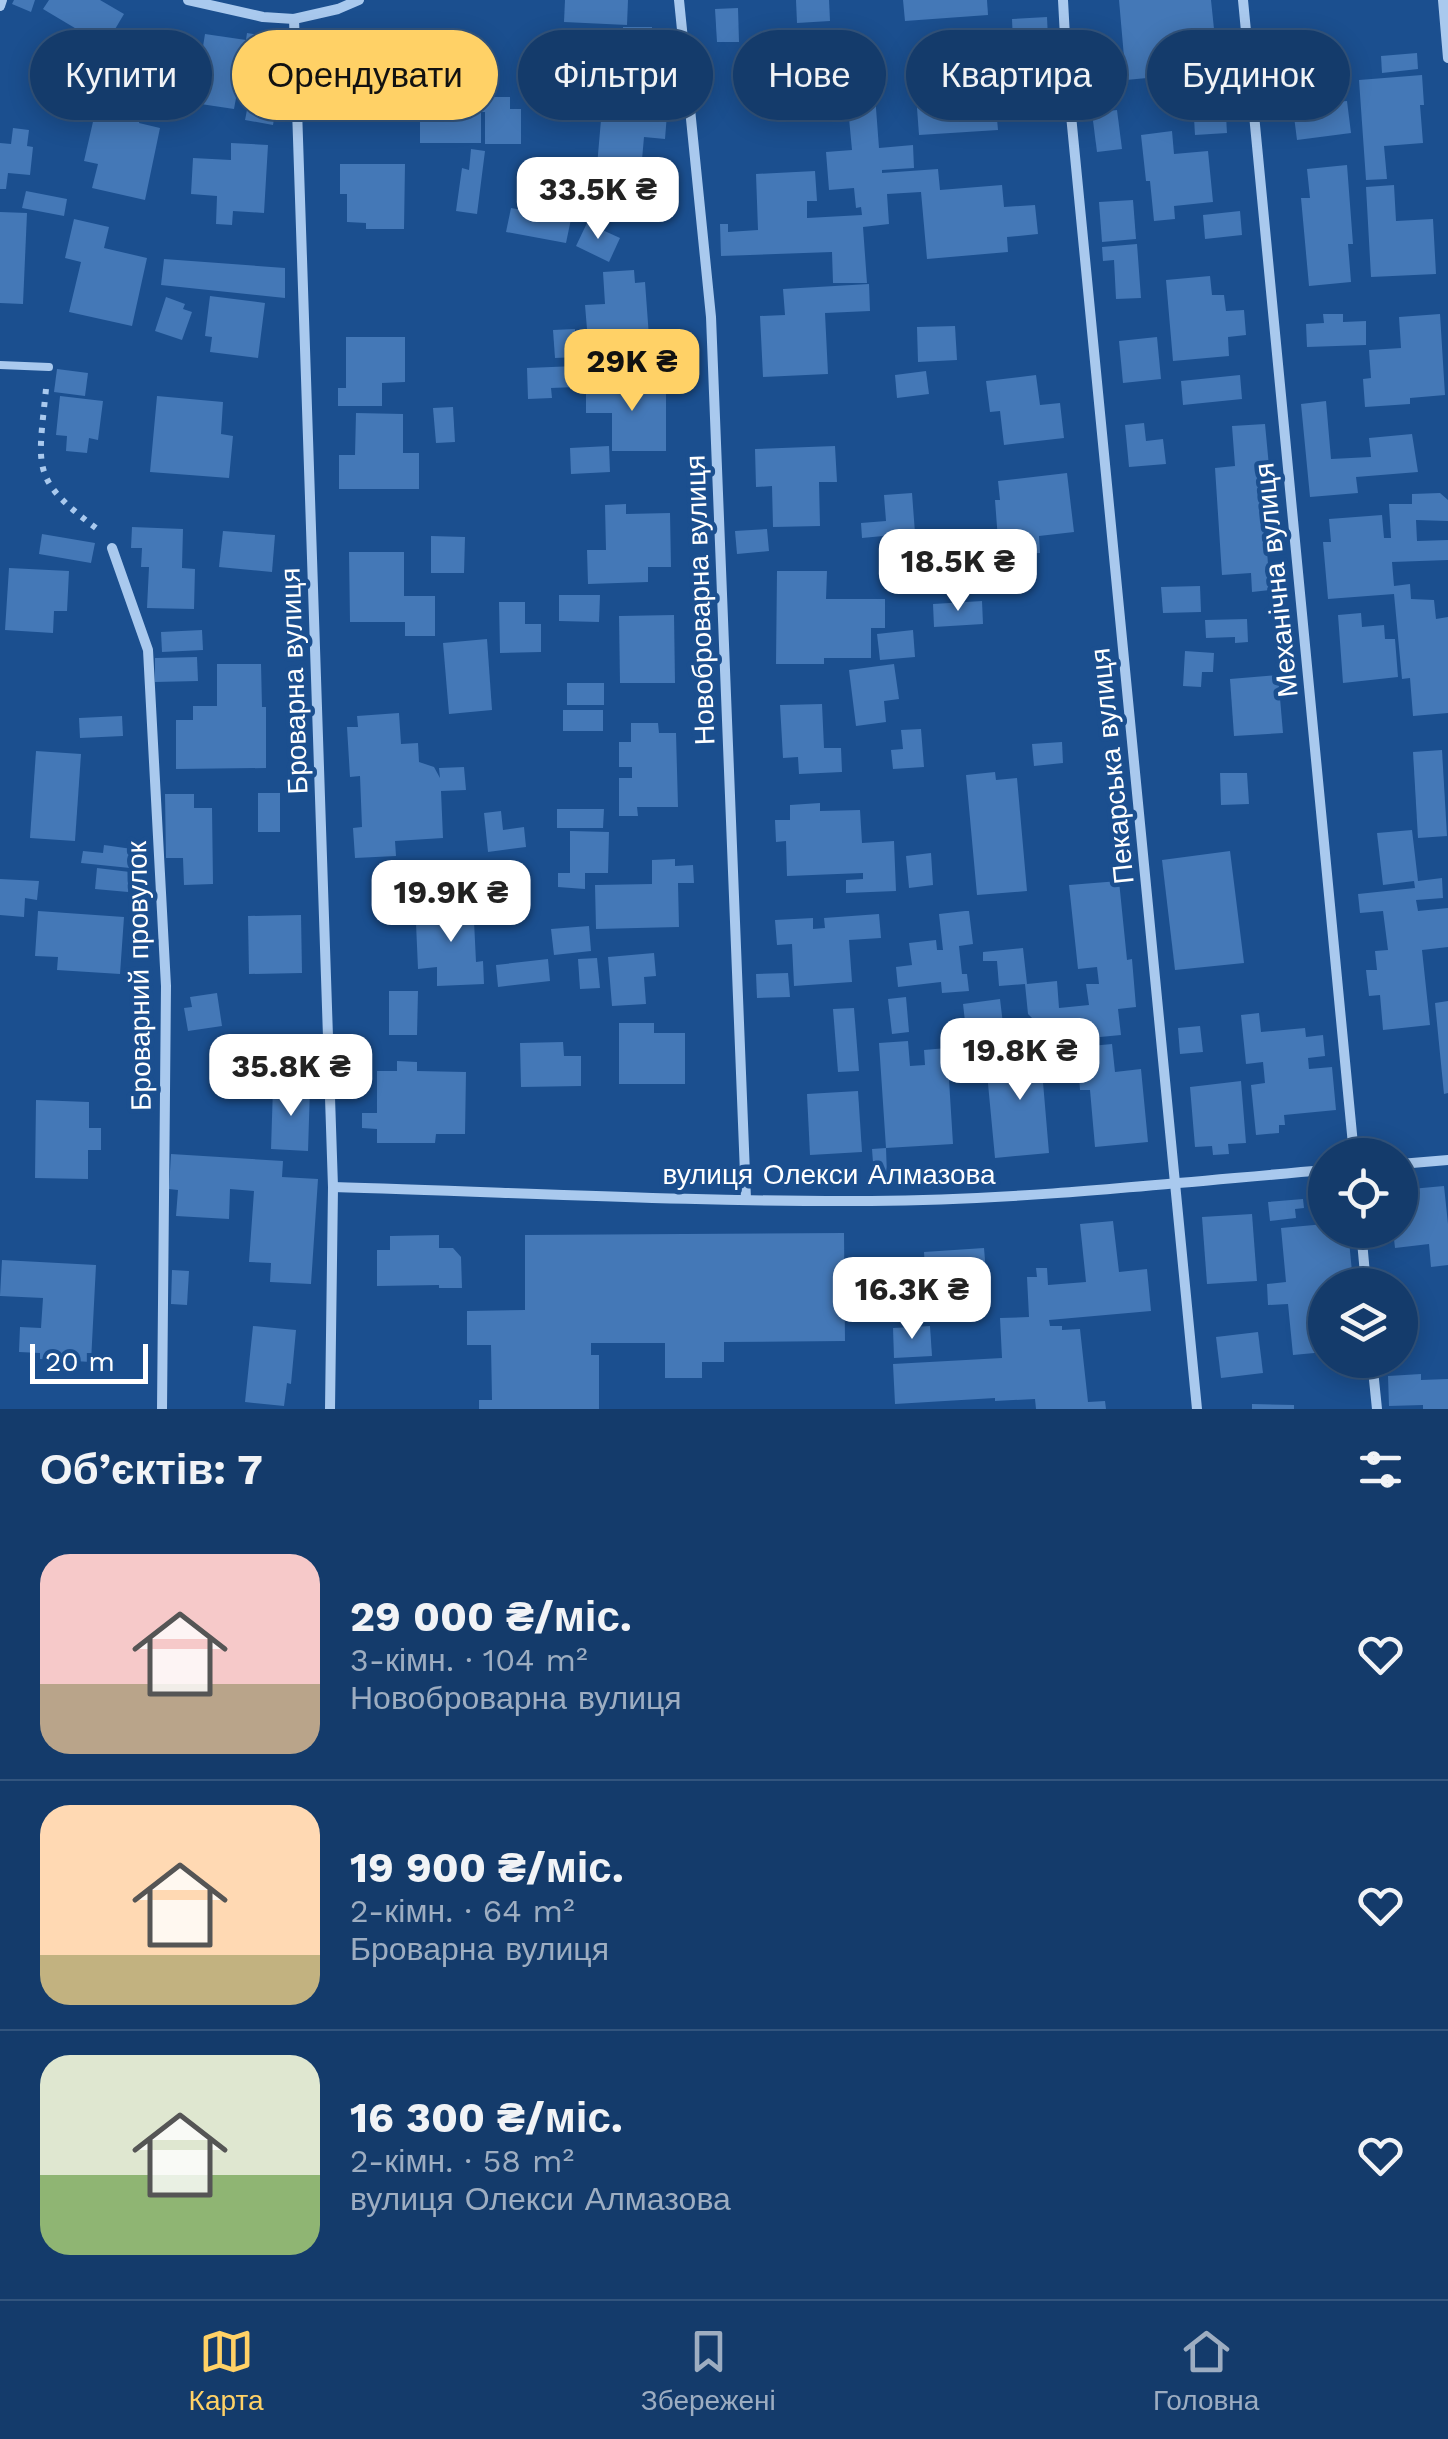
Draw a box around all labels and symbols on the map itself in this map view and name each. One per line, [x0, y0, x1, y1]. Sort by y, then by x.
pin: 33.5K ₴ [506, 157, 690, 242]
pin: 29K ₴ [562, 329, 702, 414]
street label: Новоброварна вулиця [678, 454, 722, 746]
street label: Механічна вулиця [1247, 461, 1305, 699]
pin: 18.5K ₴ [866, 529, 1050, 614]
street label: Броварна вулиця [274, 567, 314, 795]
street label: Пекарська вулиця [1083, 646, 1141, 886]
street label: Броварний провулок [120, 840, 158, 1111]
pin: 19.9K ₴ [359, 860, 543, 945]
pin: 19.8K ₴ [928, 1018, 1112, 1103]
pin: 35.8K ₴ [199, 1034, 383, 1119]
street label: вулиця Олекси Алмазова [662, 1158, 996, 1191]
pin: 16.3K ₴ [820, 1257, 1004, 1342]
scale bar [30, 1339, 148, 1384]

